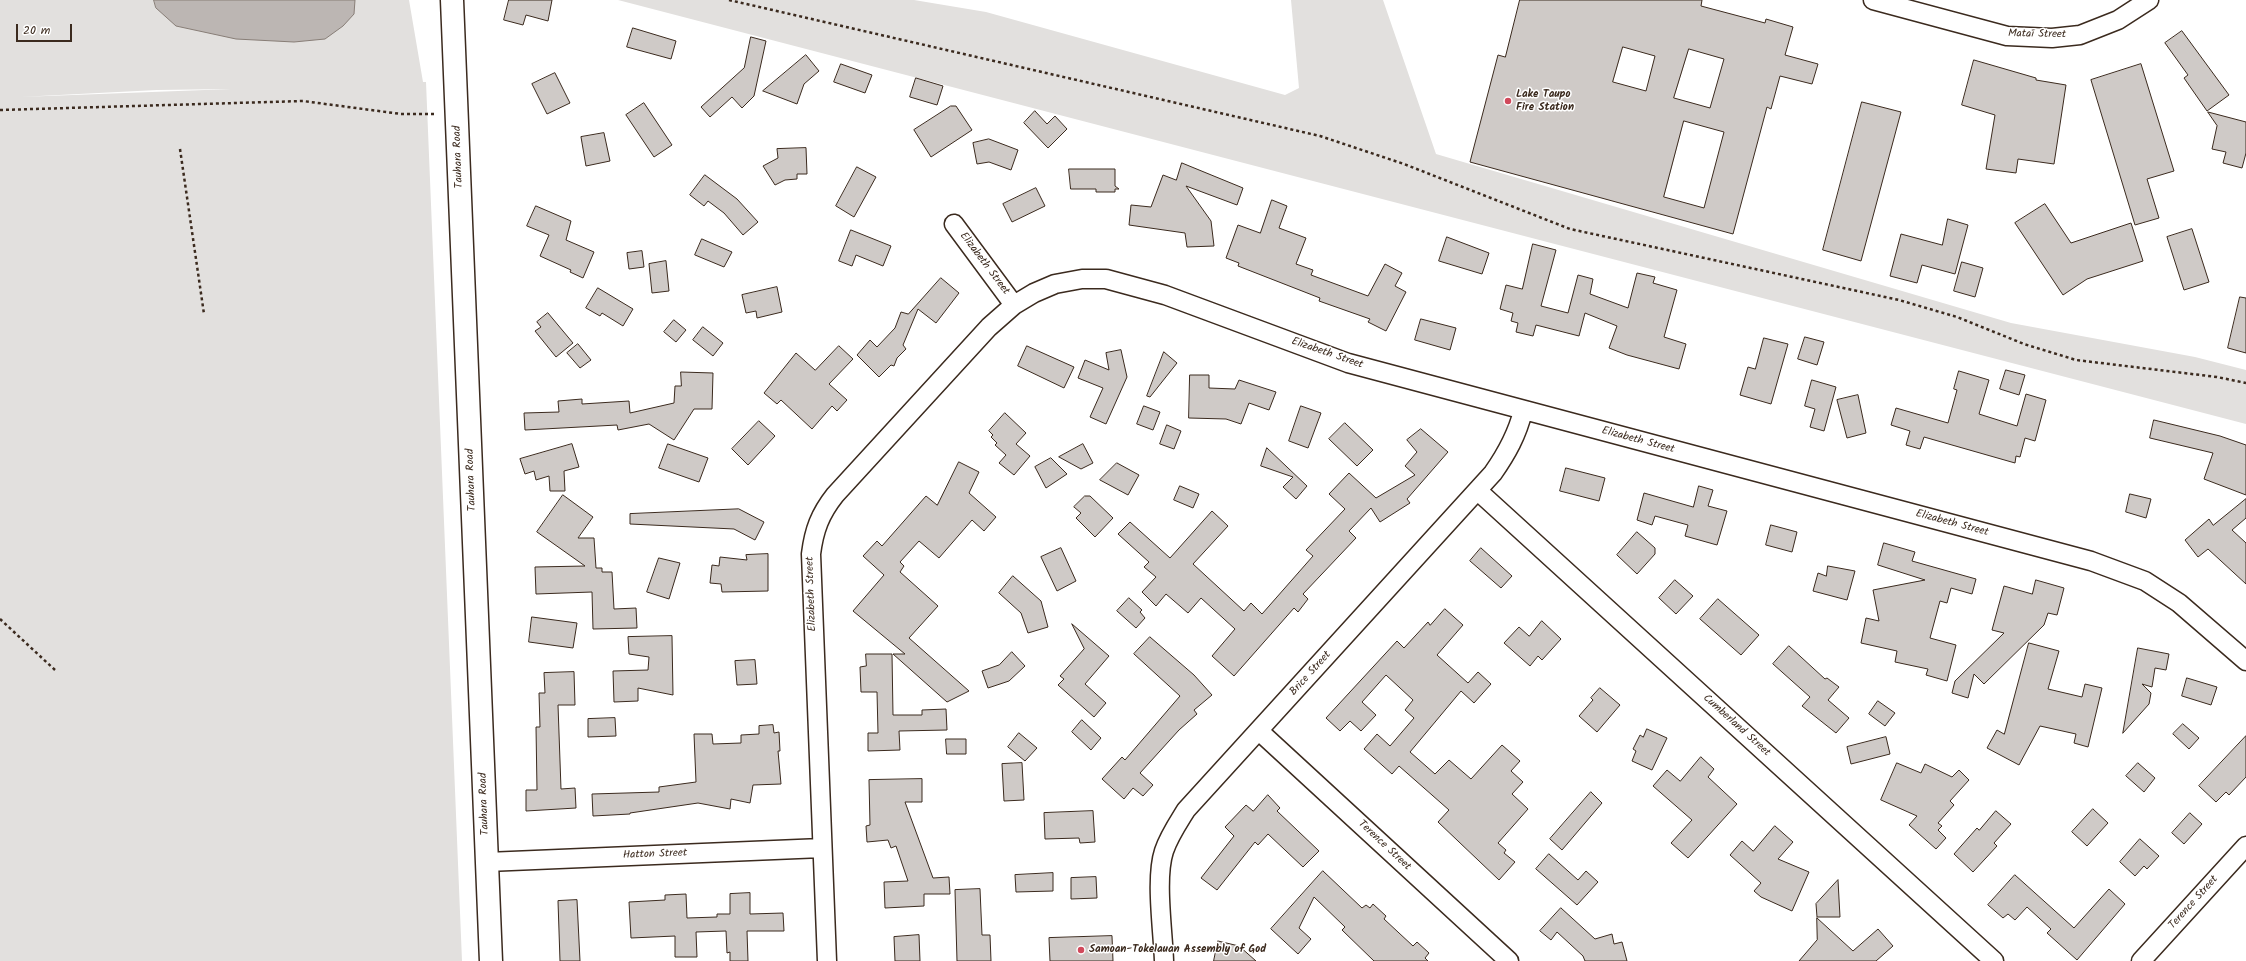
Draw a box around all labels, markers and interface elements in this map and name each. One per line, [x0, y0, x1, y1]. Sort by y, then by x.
scale bar [18, 16, 74, 42]
text: 20 m [23, 21, 50, 40]
street label: Mataī Street [2008, 28, 2066, 42]
place label: Lake Taupo Fire Station [1516, 88, 1574, 114]
marker: Lake Taupo Fire Station [1503, 96, 1513, 106]
street label: Tauhara Road [451, 125, 467, 189]
street label: Elizabeth Street [956, 230, 1012, 298]
street label: Elizabeth Street [1289, 336, 1365, 372]
street label: Elizabeth Street [1600, 425, 1676, 457]
street label: Tauhara Road [464, 448, 480, 512]
street label: Elizabeth Street [1914, 508, 1990, 540]
street label: Elizabeth Street [804, 556, 820, 632]
street label: Brice Street [1288, 649, 1334, 699]
street label: Cumberland Street [1699, 692, 1773, 760]
street label: Tauhara Road [477, 772, 493, 836]
street label: Terence Street [1355, 818, 1413, 874]
street label: Hatton Street [623, 847, 687, 863]
street label: Terence Street [2167, 874, 2221, 932]
place label: Samoan-Tokelauan Assembly of God [1089, 943, 1266, 957]
marker: Samoan-Tokelauan Assembly of God [1076, 945, 1086, 955]

